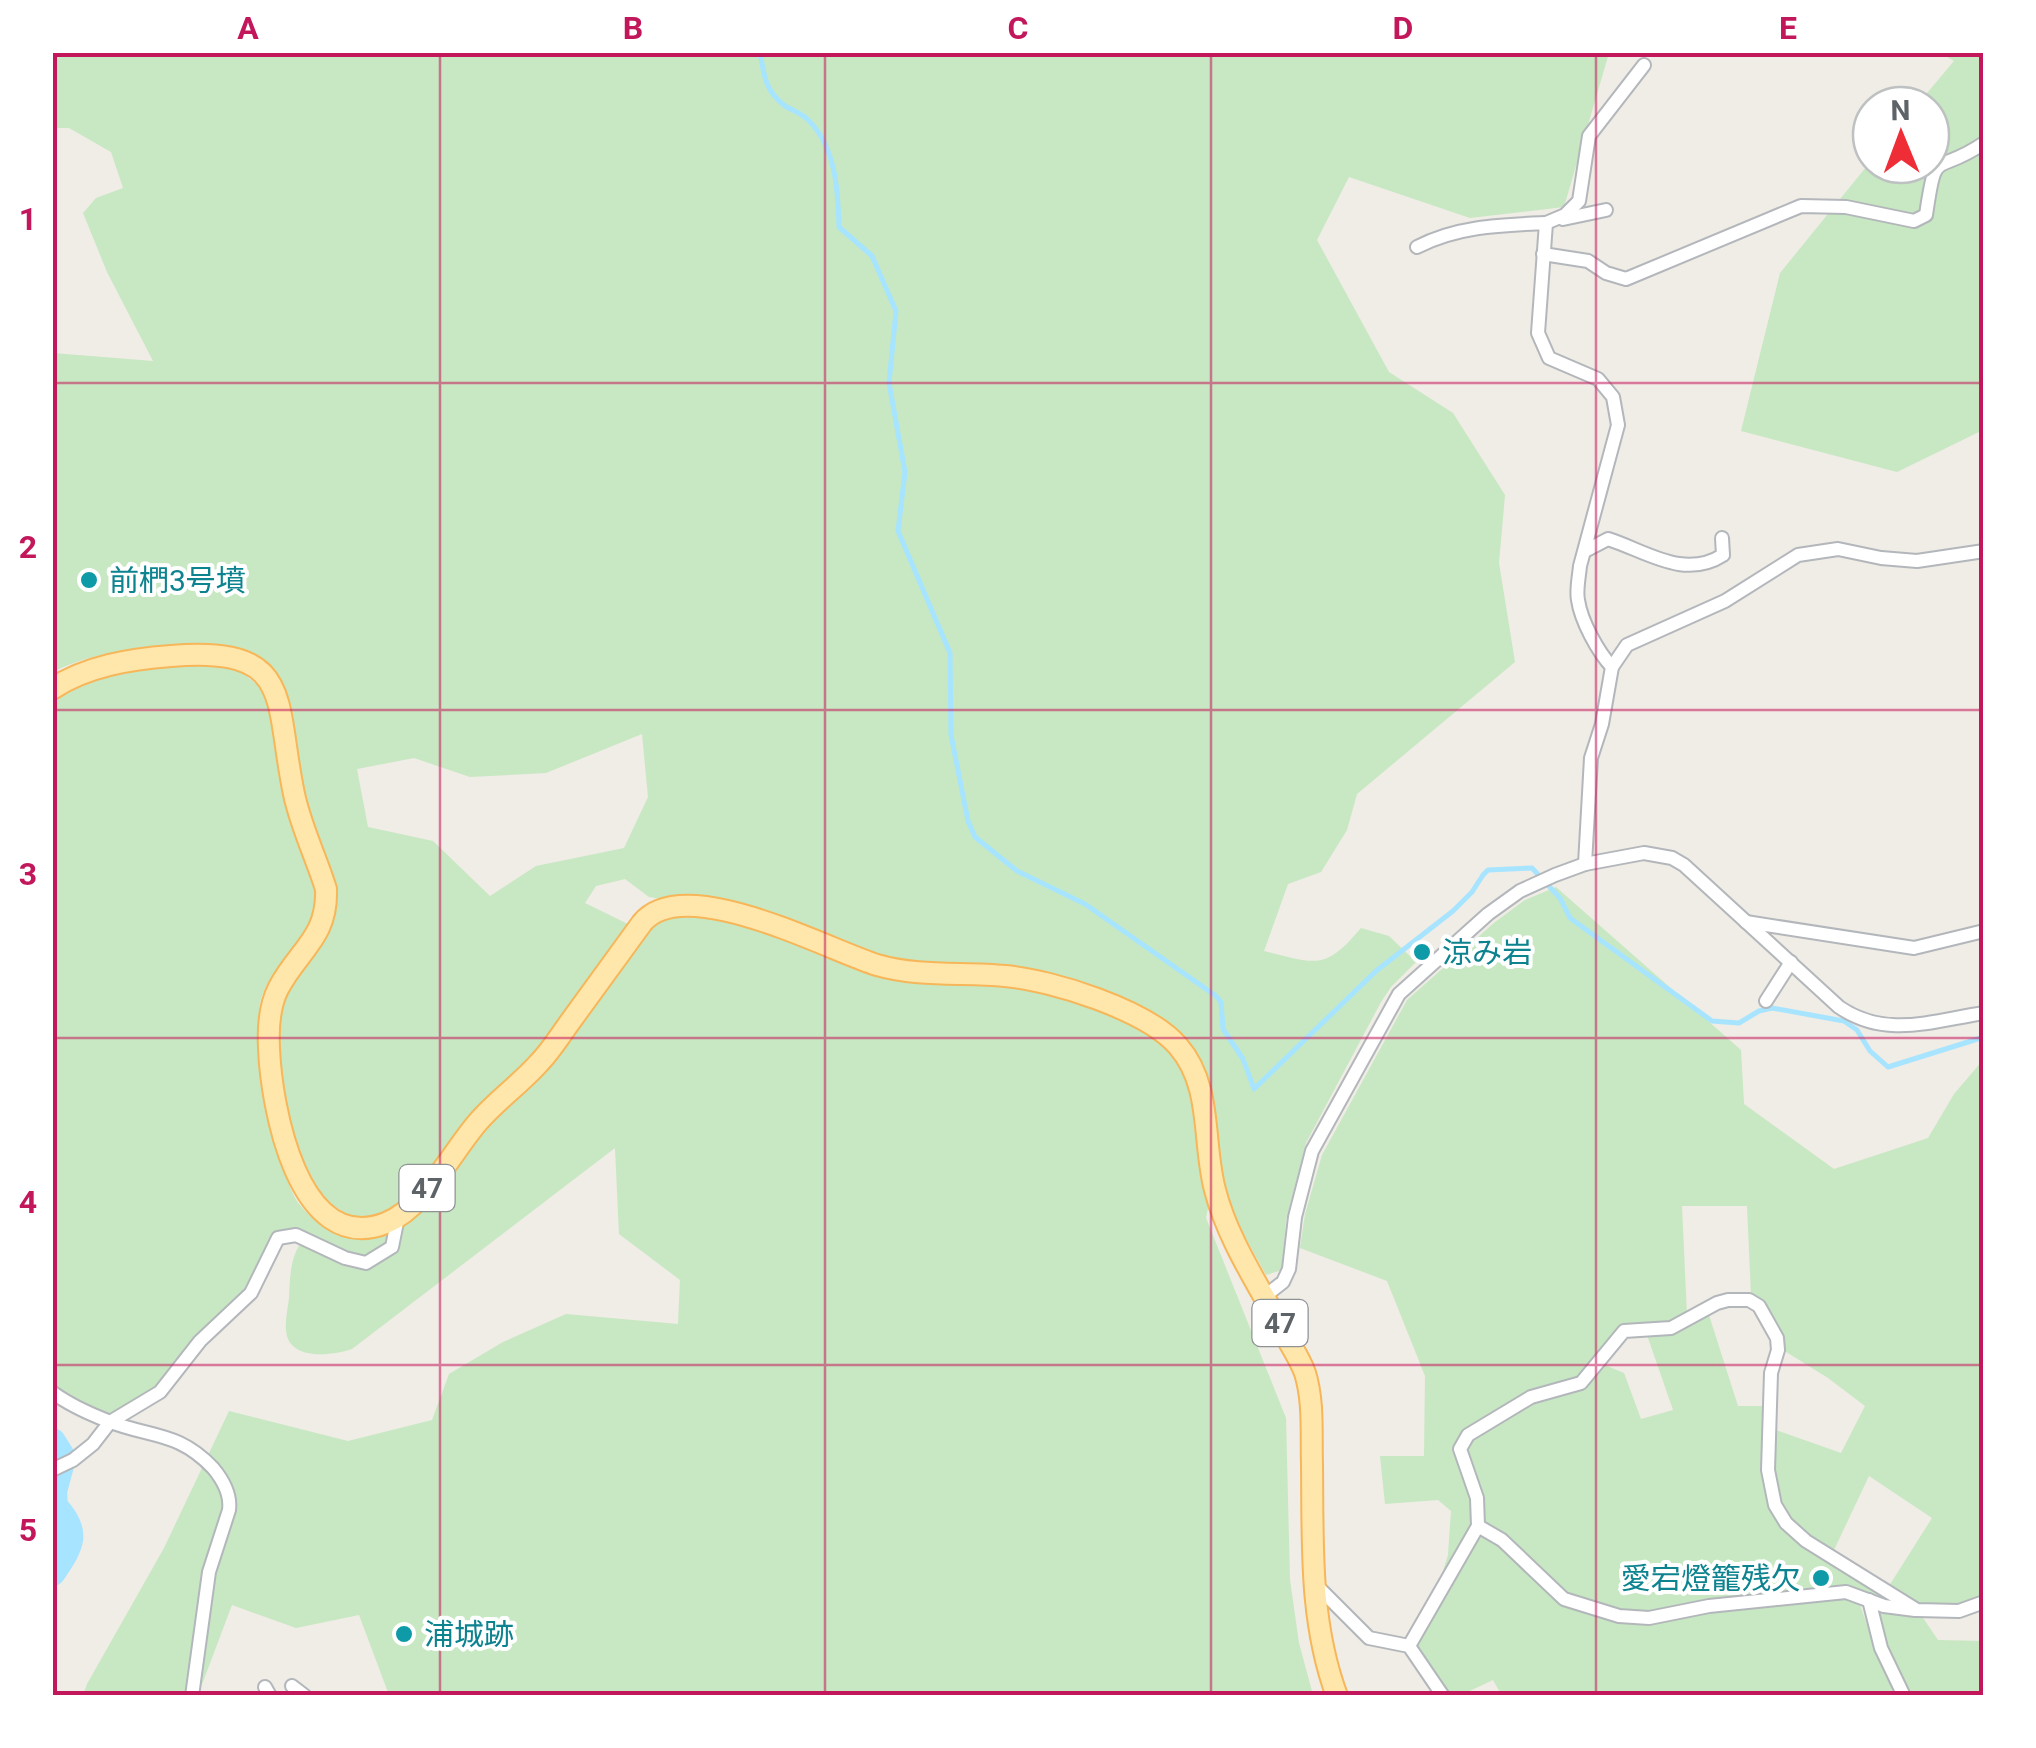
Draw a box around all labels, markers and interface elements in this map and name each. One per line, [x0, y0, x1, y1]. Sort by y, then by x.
text: A [237, 9, 259, 47]
text: B [623, 9, 643, 47]
text: C [1008, 9, 1028, 47]
text: D [1393, 9, 1413, 47]
text: E [1779, 9, 1797, 47]
north arrow [1851, 85, 1951, 185]
text: N [1890, 94, 1911, 127]
text: 1 [19, 200, 37, 238]
text: 2 [19, 528, 37, 566]
place label: 前椚3号墳 [109, 563, 246, 598]
marker: 前椚3号墳 [78, 569, 100, 591]
text: 3 [19, 855, 37, 893]
place label: 涼み岩 [1442, 935, 1532, 970]
marker: 涼み岩 [1411, 941, 1433, 963]
road number: 47 [400, 1165, 454, 1211]
text: 4 [19, 1183, 37, 1221]
road number: 47 [1252, 1300, 1308, 1346]
text: 5 [19, 1511, 37, 1549]
place label: 愛宕燈籠残欠 [1621, 1561, 1801, 1596]
marker: 愛宕燈籠残欠 [1810, 1567, 1832, 1589]
place label: 浦城跡 [424, 1617, 514, 1652]
marker: 浦城跡 [393, 1623, 415, 1645]

